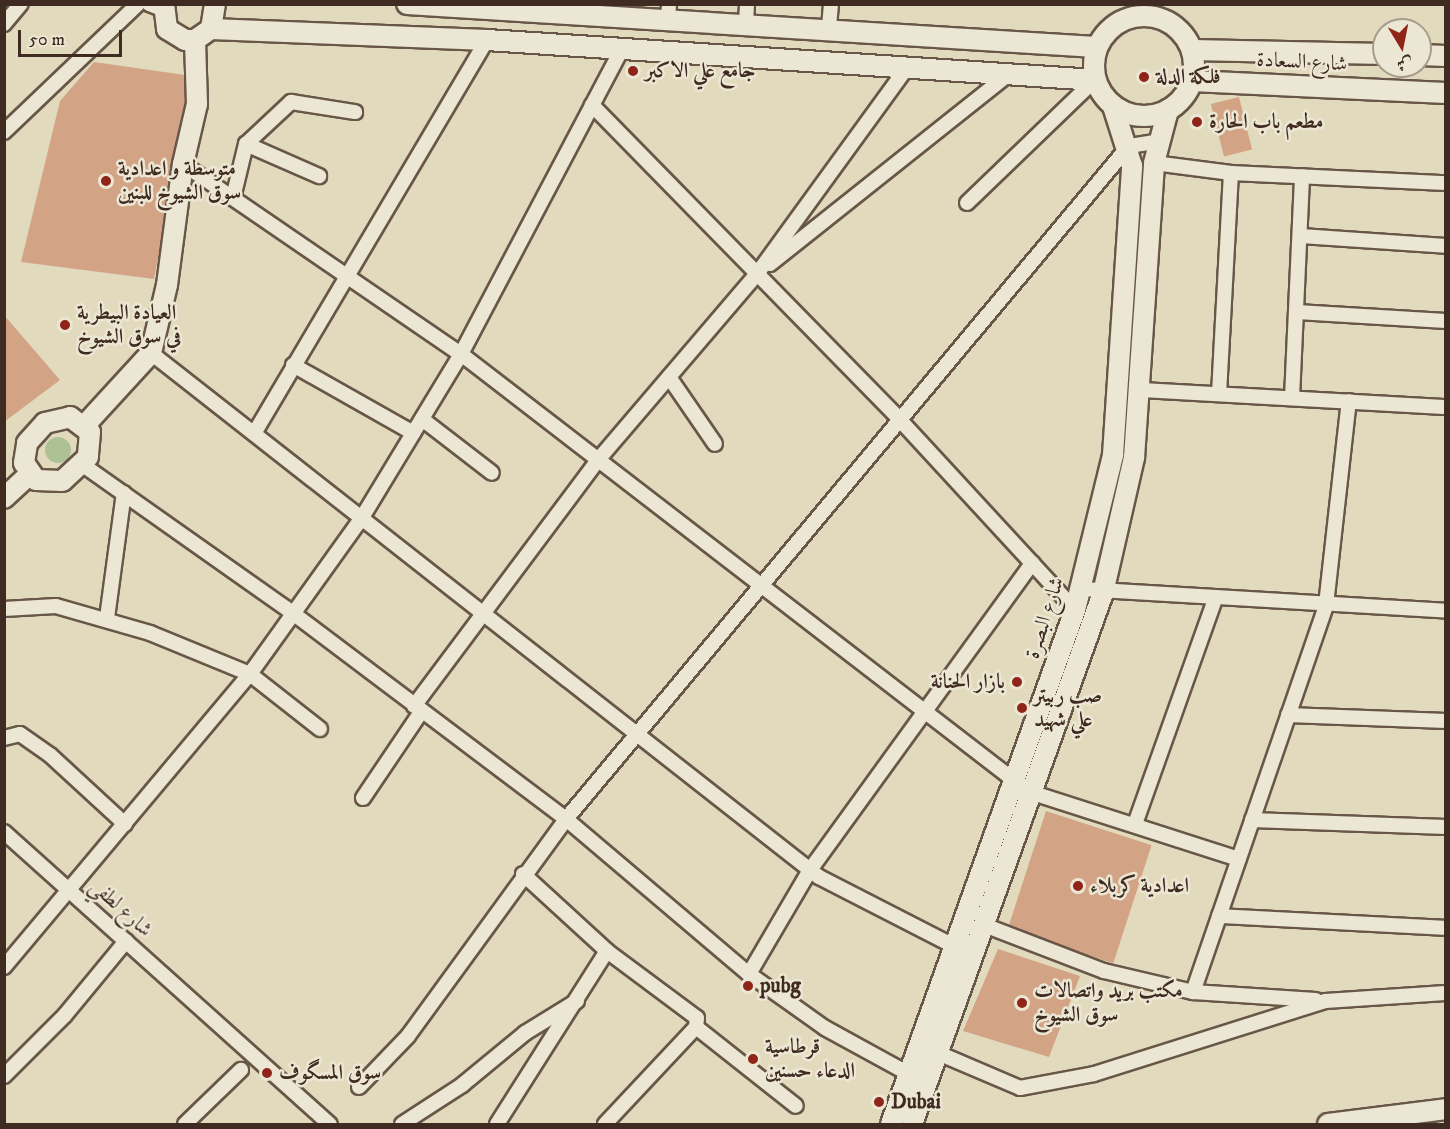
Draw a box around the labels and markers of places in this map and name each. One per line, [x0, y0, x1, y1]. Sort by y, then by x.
place label: جامع علي الاكبر [645, 58, 756, 84]
marker: جامع علي الاكبر [626, 64, 640, 78]
place label: فلكة الدلة [1156, 64, 1221, 90]
marker: فلكة الدلة [1137, 70, 1151, 84]
place label: مطعم باب الحارة [1209, 109, 1323, 135]
marker: مطعم باب الحارة [1190, 115, 1204, 129]
place label: متوسطة و اعدادية سوق الشيوخ للبنين [118, 156, 241, 206]
marker: متوسطة و اعدادية سوق الشيوخ للبنين [99, 174, 113, 188]
place label: العيادة البيطرية في سوق الشيوخ [77, 300, 181, 350]
marker: العيادة البيطرية في سوق الشيوخ [58, 318, 72, 332]
place label: بازار الحنانة [931, 669, 1005, 695]
marker: بازار الحنانة [1010, 675, 1024, 689]
place label: صب ربيتر علي شهيد [1034, 683, 1102, 733]
marker: صب ربيتر علي شهيد [1015, 701, 1029, 715]
place label: اعدادية كربلاء [1090, 873, 1189, 899]
marker: اعدادية كربلاء [1071, 879, 1085, 893]
place label: pubg [760, 973, 801, 999]
place label: مكتب بريد واتصالات سوق الشيوخ [1034, 978, 1183, 1028]
marker: pubg [741, 979, 755, 993]
marker: مكتب بريد واتصالات سوق الشيوخ [1015, 996, 1029, 1010]
place label: قرطاسية الدعاء حسنين [765, 1034, 855, 1084]
marker: قرطاسية الدعاء حسنين [746, 1052, 760, 1066]
place label: سوق المسگوف [279, 1060, 381, 1086]
marker: سوق المسگوف [260, 1066, 274, 1080]
place label: Dubai [891, 1089, 941, 1115]
marker: Dubai [872, 1095, 886, 1109]

